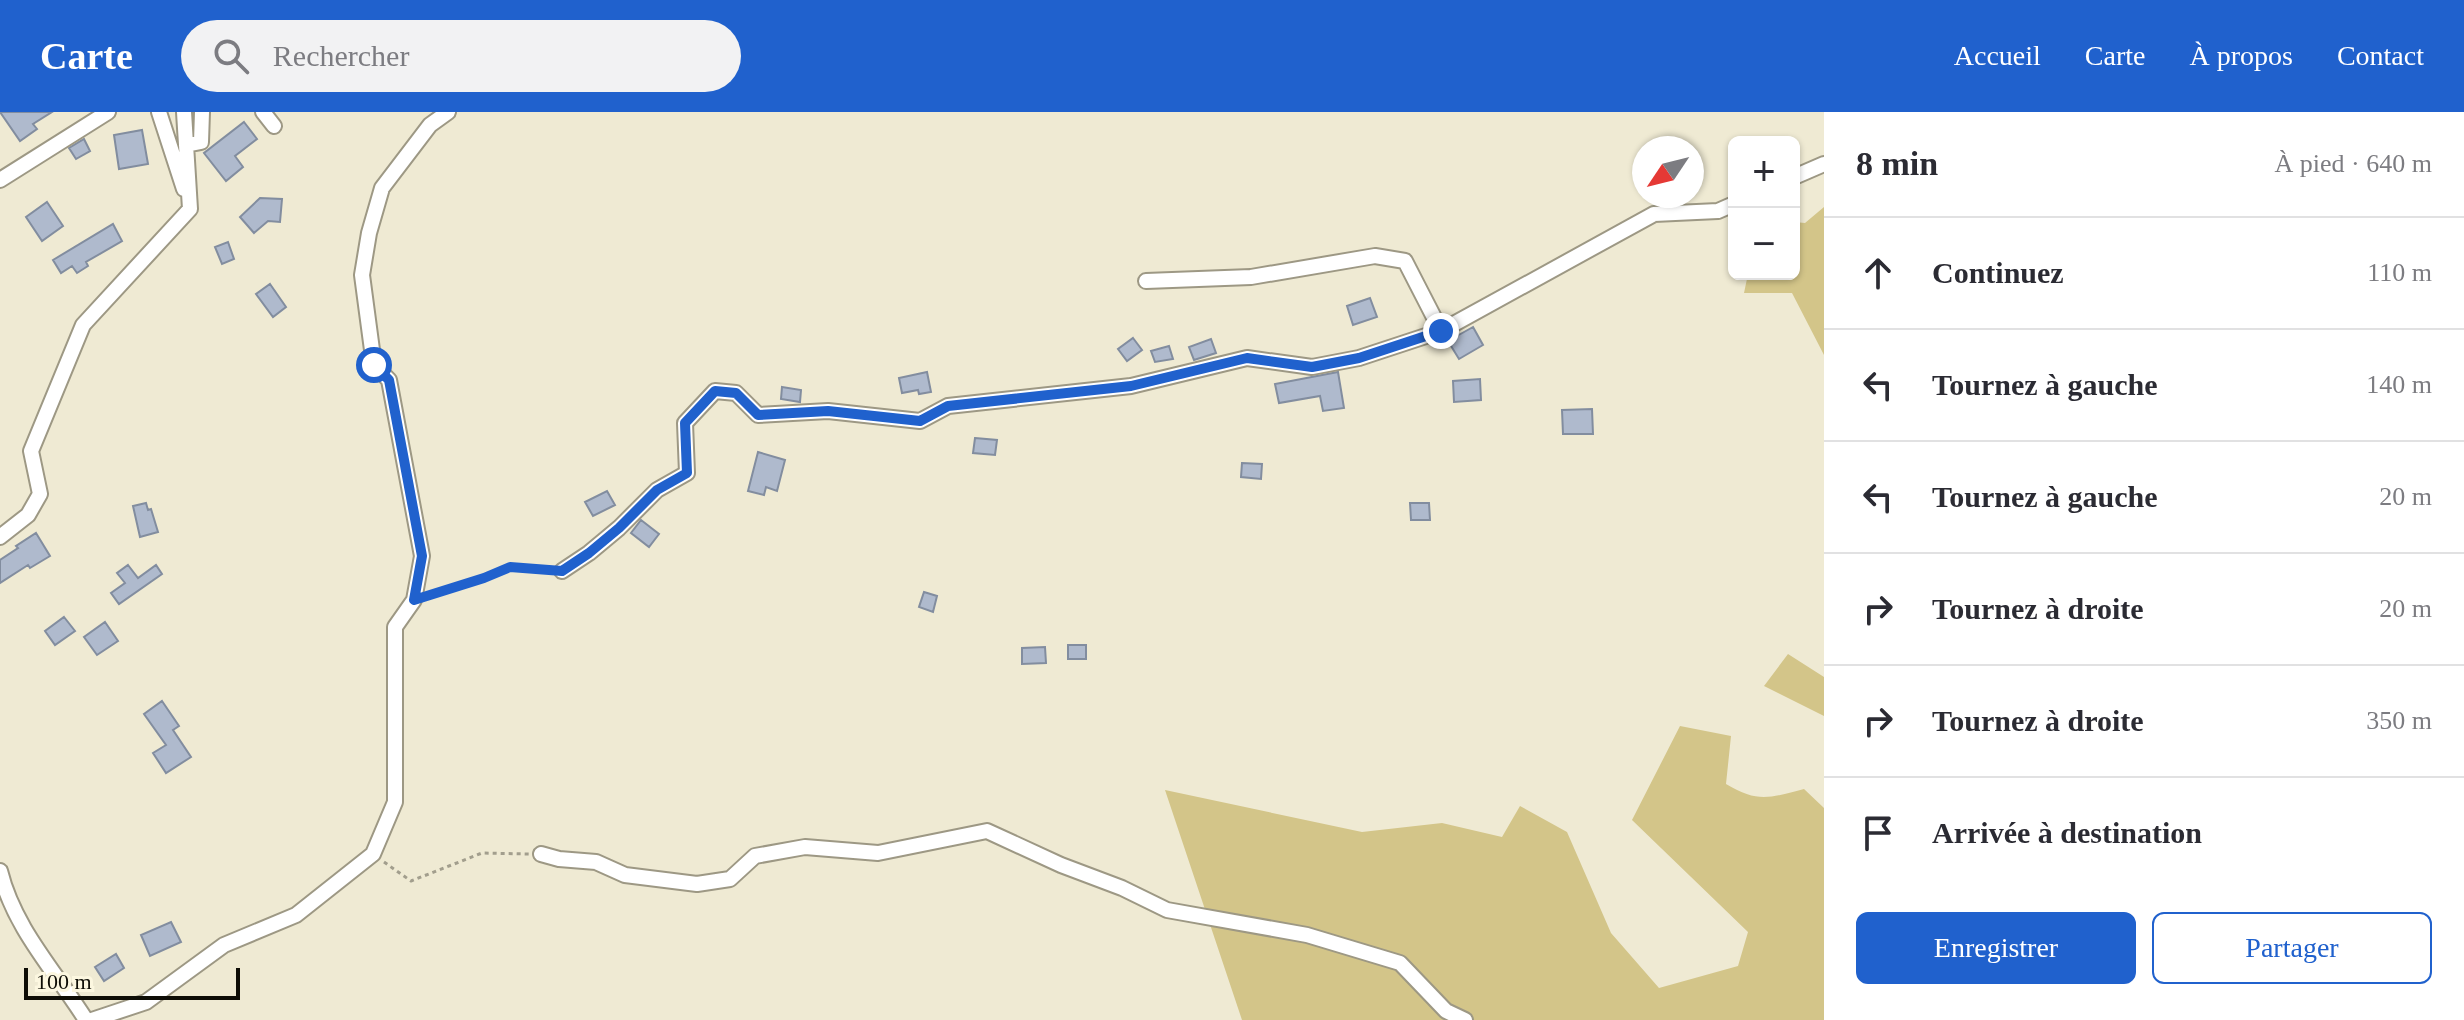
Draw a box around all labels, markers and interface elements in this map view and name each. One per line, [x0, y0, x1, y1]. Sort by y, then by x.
search box [181, 20, 741, 92]
icon: search [209, 34, 253, 78]
text: Carte [40, 35, 133, 77]
text: Rechercher [273, 39, 409, 72]
text: Accueil [1954, 40, 2041, 71]
text: Carte [2085, 40, 2145, 71]
text: À propos [2189, 40, 2293, 71]
text: Contact [2337, 40, 2424, 71]
north arrow [1632, 136, 1704, 208]
map controls [1728, 136, 1800, 280]
button: + [1728, 136, 1800, 208]
text: 8 min [1856, 145, 1938, 182]
text: À pied · 640 m [2275, 149, 2432, 178]
button: − [1728, 208, 1800, 280]
icon: ahead [1856, 251, 1900, 295]
text: Continuez [1932, 256, 2064, 289]
text: 110 m [2367, 258, 2432, 287]
route end [1423, 313, 1459, 349]
route start [356, 347, 392, 383]
icon: left [1856, 363, 1900, 407]
text: Tournez à gauche [1932, 368, 2158, 401]
text: 140 m [2366, 370, 2432, 399]
icon: left [1856, 475, 1900, 519]
text: Tournez à gauche [1932, 480, 2158, 513]
text: 20 m [2379, 482, 2432, 511]
icon: right [1856, 587, 1900, 631]
text: Tournez à droite [1932, 592, 2144, 625]
text: 20 m [2379, 594, 2432, 623]
icon: right [1856, 699, 1900, 743]
text: Tournez à droite [1932, 704, 2144, 737]
text: 350 m [2366, 706, 2432, 735]
icon: arrive [1856, 811, 1900, 855]
text: Arrivée à destination [1932, 816, 2202, 849]
button: Enregistrer [1856, 912, 2136, 984]
button: Partager [2152, 912, 2432, 984]
scale bar [24, 964, 240, 1000]
text: 100 m [36, 969, 92, 994]

